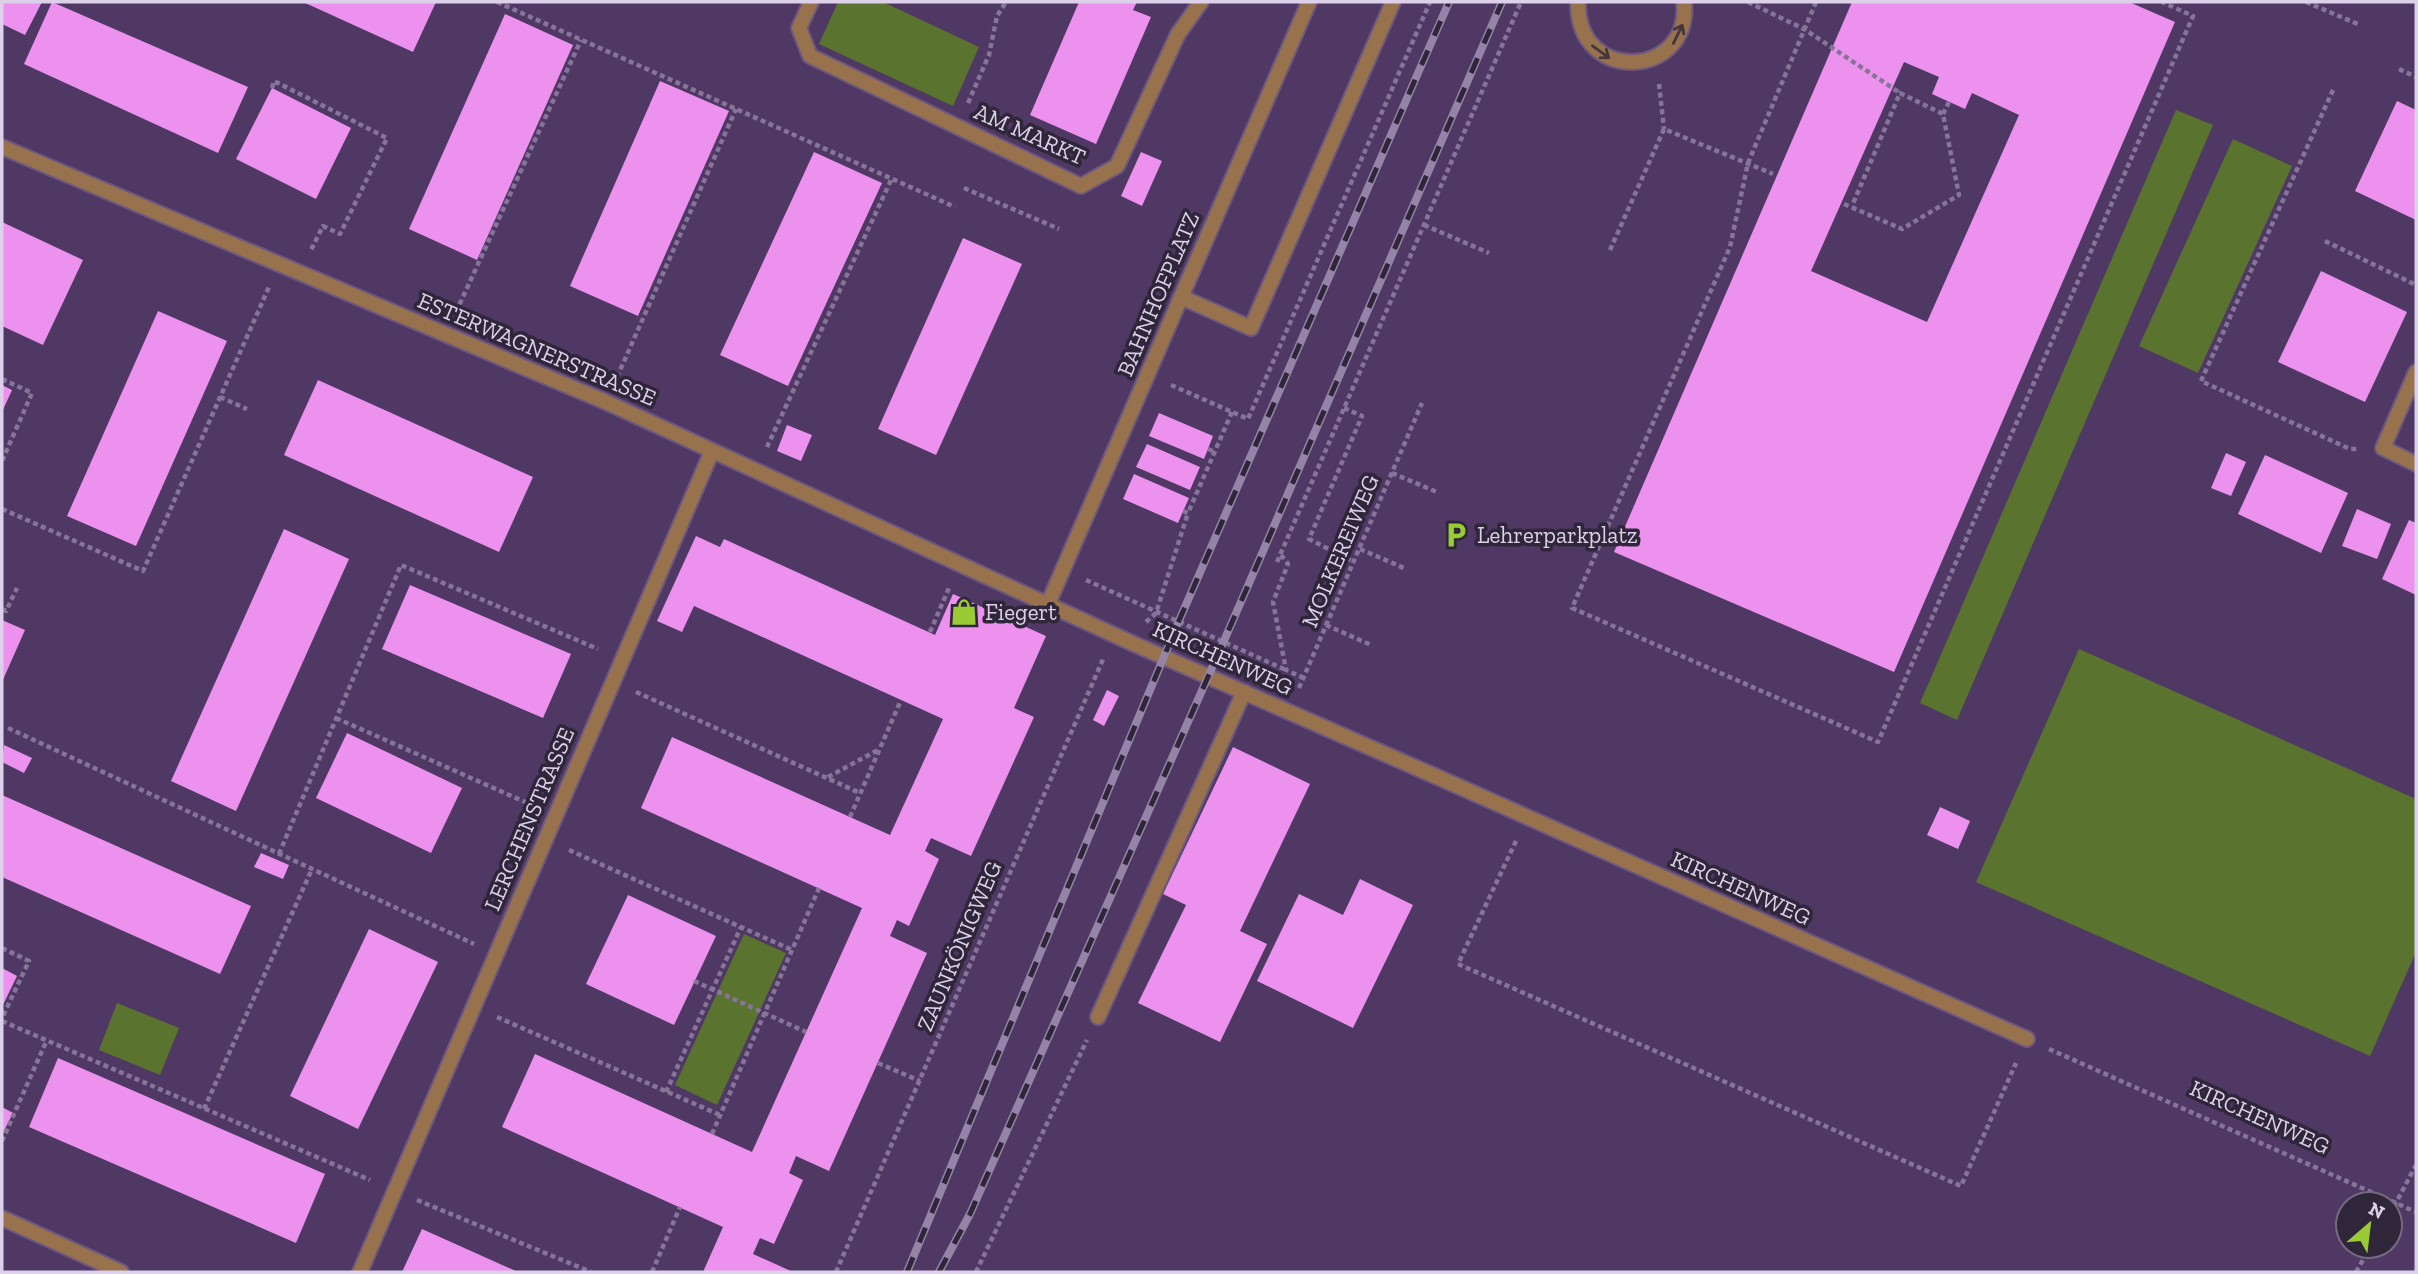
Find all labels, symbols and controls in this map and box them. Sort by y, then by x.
one-way arrow [1672,24,1685,45]
one-way arrow [1591,45,1610,59]
street label: AM MARKT [970,97,1090,171]
street label: BAHNHOFPLATZ [1111,208,1205,380]
street label: ESTERWAGNERSTRASSE [414,286,660,412]
street label: MOLKEREIWEG [1295,470,1385,632]
parking icon: Lehrerparkplatz [1441,520,1471,550]
place label: Lehrerparkplatz [1477,521,1638,549]
shop icon: Fiegert [949,597,979,627]
place label: Fiegert [985,598,1057,626]
street label: KIRCHENWEG [1149,615,1297,701]
street label: LERCHENSTRASSE [478,723,580,915]
street label: KIRCHENWEG [1667,845,1815,931]
street label: ZAUNKÖNIGWEG [911,857,1007,1035]
street label: KIRCHENWEG [2186,1074,2334,1160]
north arrow [2334,1190,2404,1260]
text: N [2365,1197,2389,1224]

